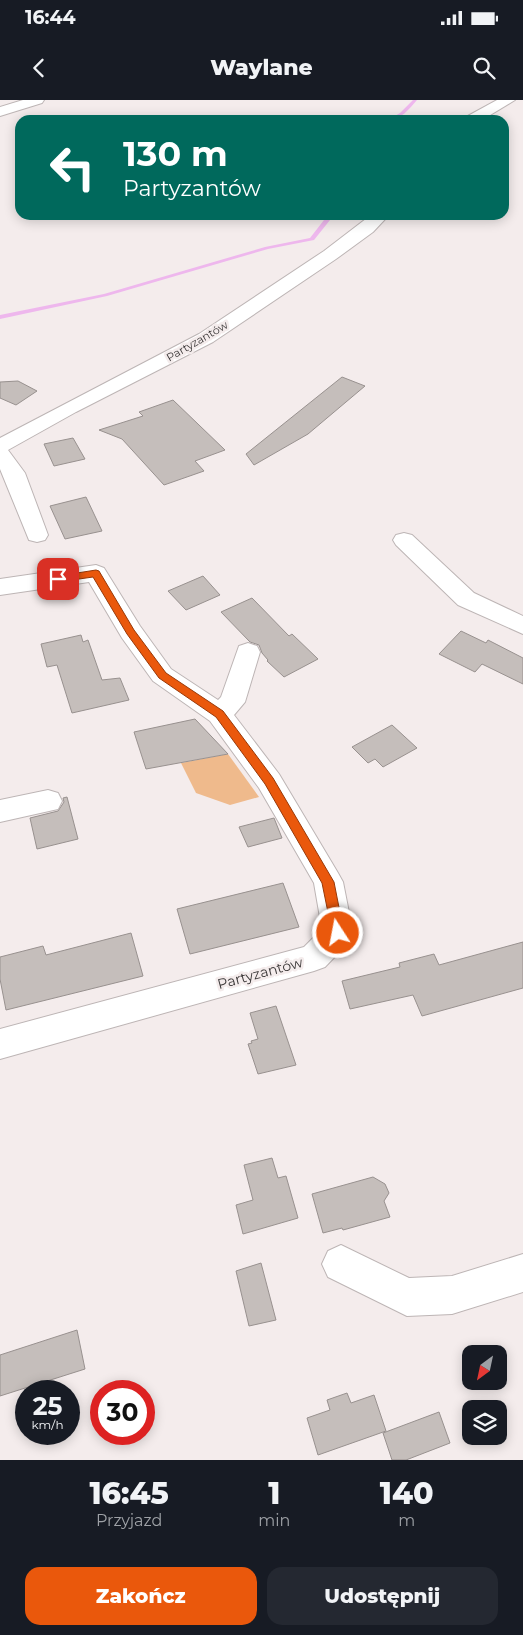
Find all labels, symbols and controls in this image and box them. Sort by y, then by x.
text: 16:44 [25,6,76,29]
icon: back [25,54,53,82]
text: Waylane [210,54,313,81]
icon: search [470,54,498,82]
text: 130 m [123,132,228,175]
icon: left [40,135,105,200]
text: Partyzantów [123,175,261,202]
street label: Partyzantów [164,318,231,364]
pin [37,558,79,600]
icon: arrive [44,565,72,593]
position arrow [311,906,363,958]
street label: Partyzantów [215,953,305,993]
north arrow [462,1345,508,1390]
map controls [462,1345,507,1445]
speed limit sign: 30 [90,1380,155,1445]
text: 25 [33,1391,62,1421]
button: layers [462,1400,507,1445]
text: km/h [31,1417,64,1432]
text: 16:45 [89,1475,169,1512]
text: 1 [268,1475,280,1512]
text: 140 [380,1475,434,1512]
text: Przyjazd [96,1511,162,1530]
text: min [258,1511,290,1530]
text: m [398,1511,415,1530]
button: Zakończ [25,1567,257,1625]
button: Udostępnij [267,1567,498,1625]

